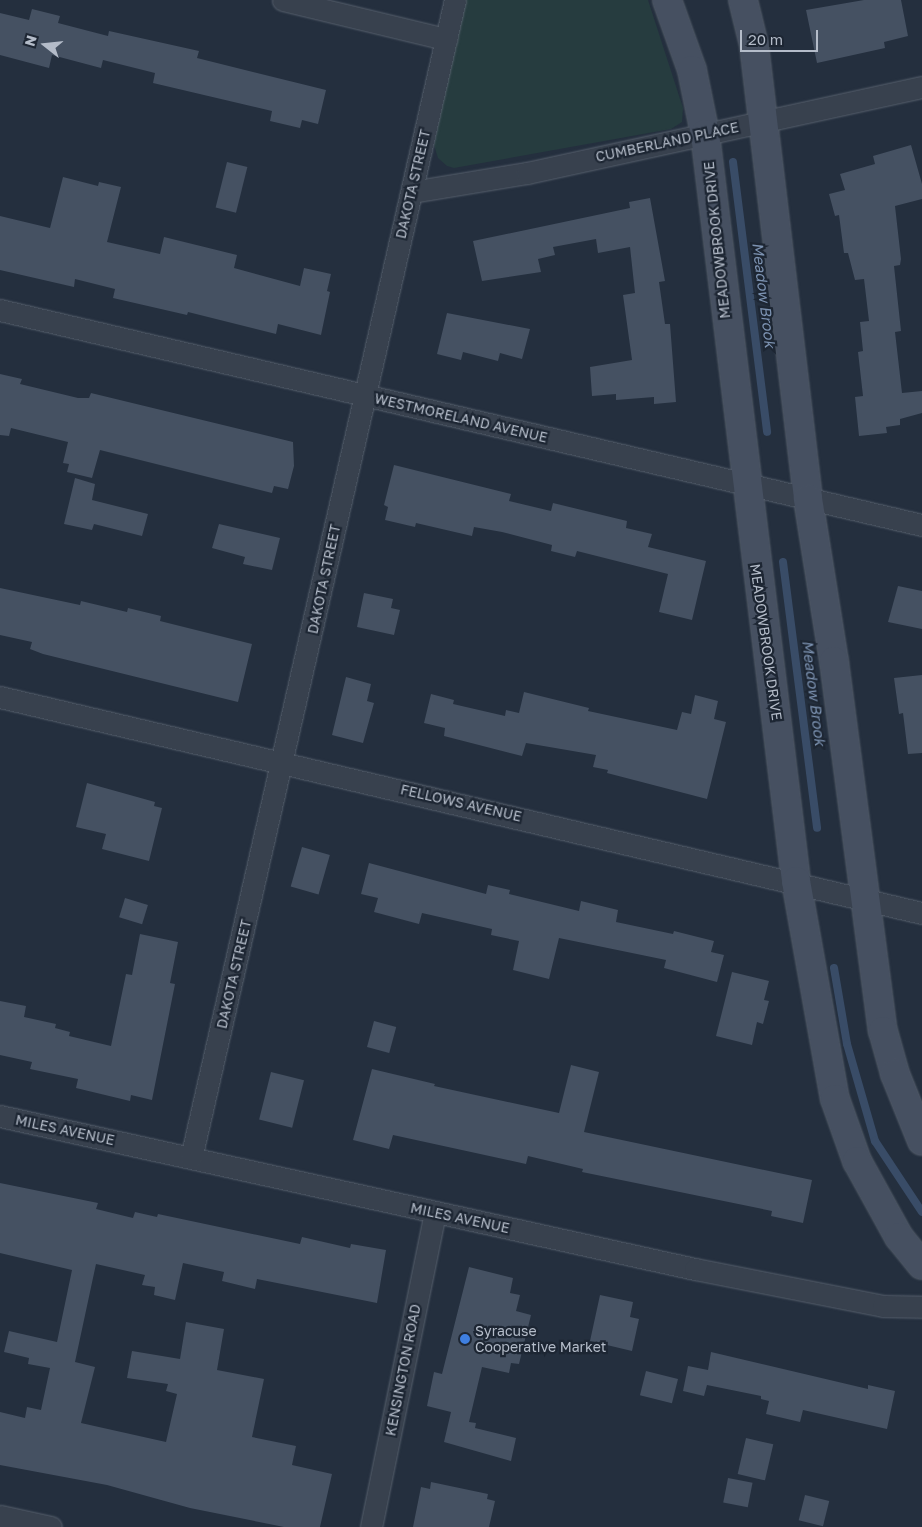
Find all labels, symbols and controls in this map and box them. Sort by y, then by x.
north arrow [20,20,70,70]
scale bar [742,20,820,52]
text: 20 m [748,30,783,48]
text: N [20,33,40,48]
street label: CUMBERLAND PLACE [594,119,740,165]
street label: DAKOTA STREET [392,128,434,240]
street label: MEADOWBROOK DRIVE [700,161,734,319]
water label: Meadow Brook [749,241,779,349]
street label: WESTMORELAND AVENUE [373,390,549,446]
street label: DAKOTA STREET [304,523,344,635]
street label: MEADOWBROOK DRIVE [747,563,785,721]
water label: Meadow Brook [799,639,829,747]
street label: FELLOWS AVENUE [399,781,523,825]
street label: DAKOTA STREET [213,918,255,1030]
street label: MILES AVENUE [14,1111,116,1149]
street label: MILES AVENUE [409,1199,511,1237]
street label: KENSINGTON ROAD [382,1303,424,1437]
place label: Syracuse Cooperative Market [475,1323,606,1355]
marker: Syracuse Cooperative Market [459,1333,471,1345]

